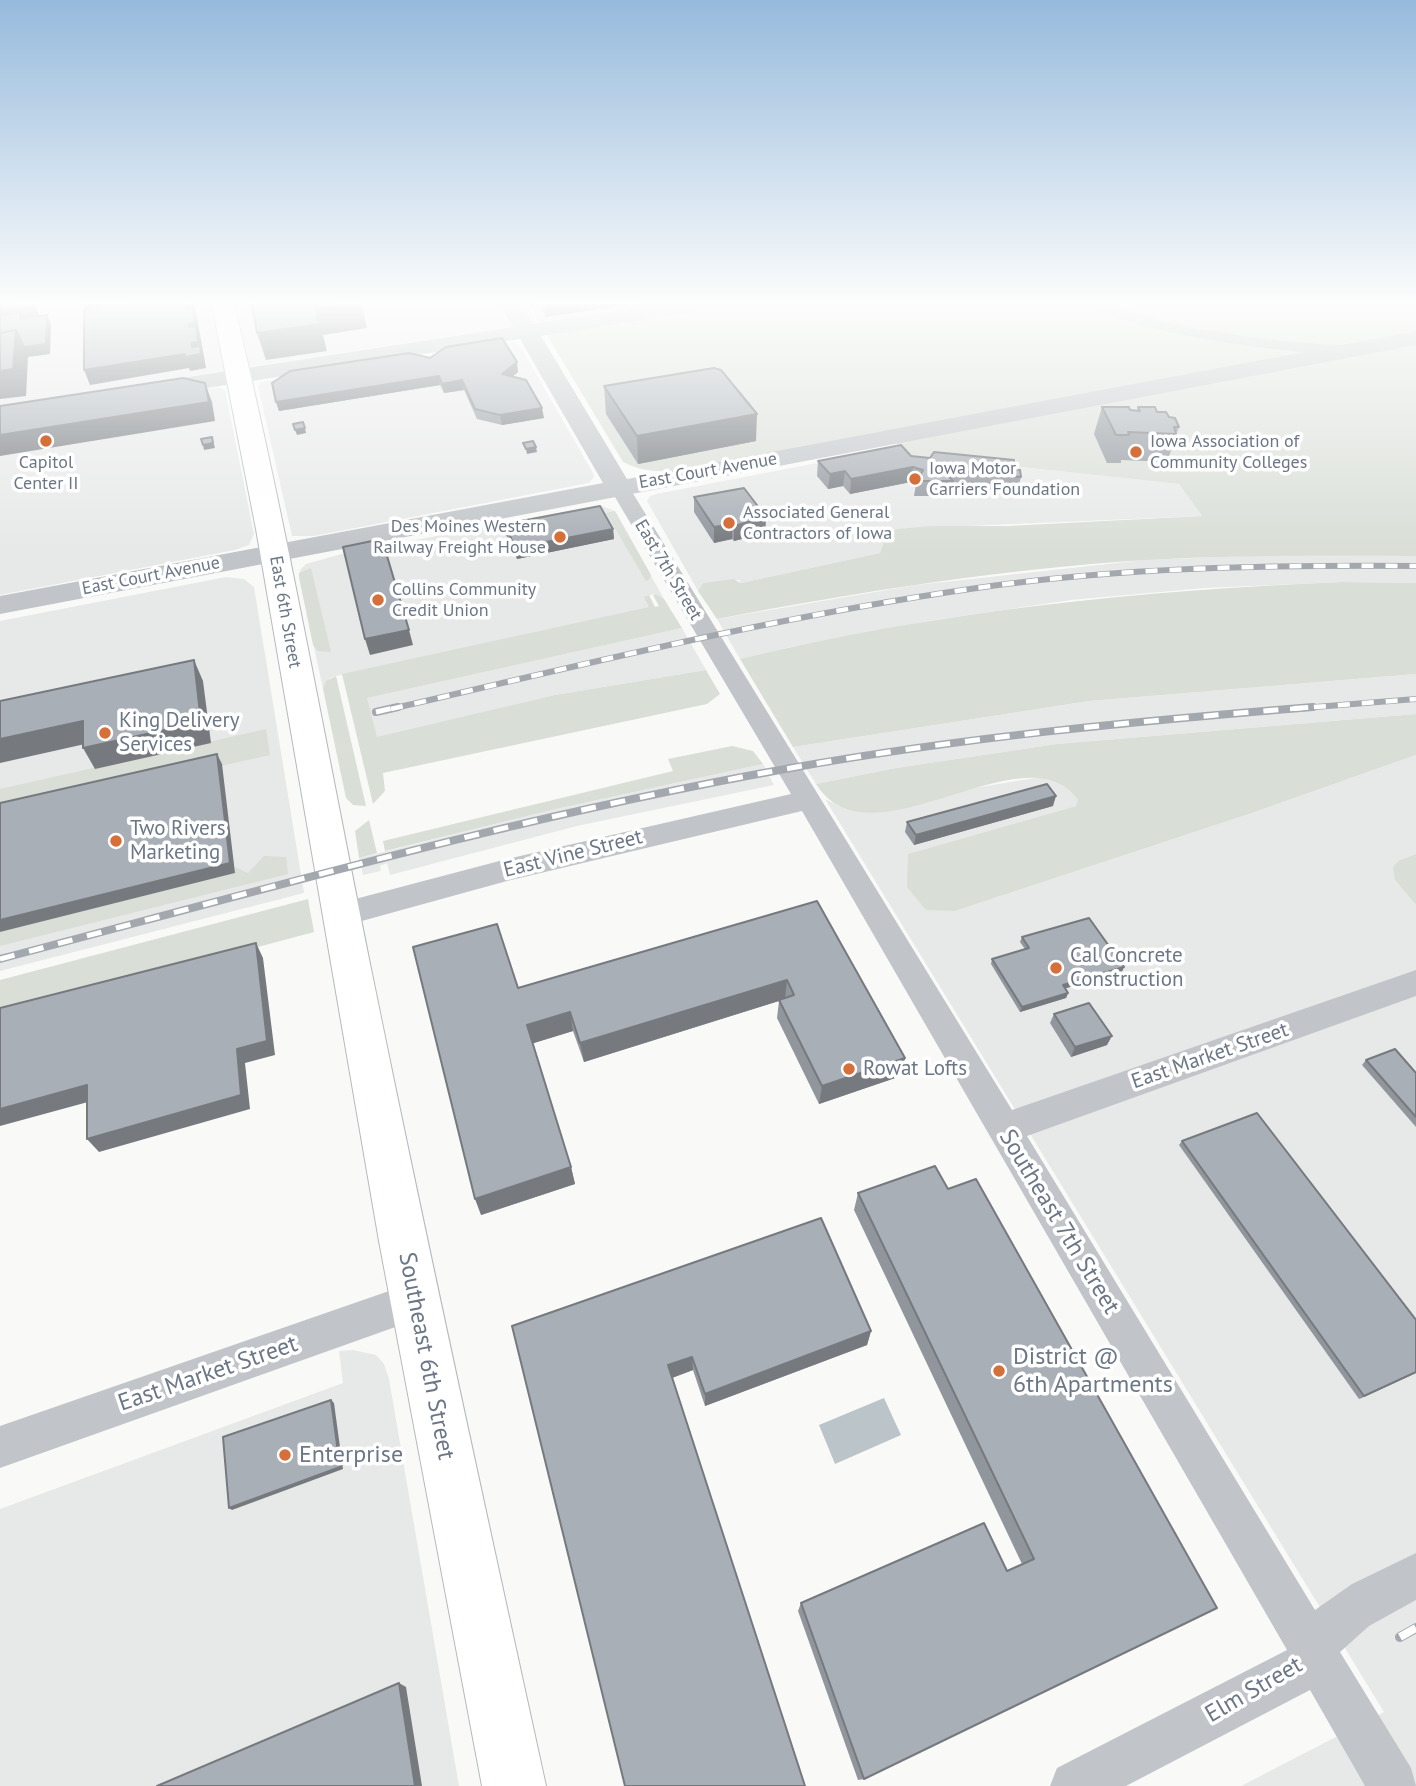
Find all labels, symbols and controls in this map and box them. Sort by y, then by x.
place label: Iowa Association of Community Colleges [1150,431,1307,474]
marker: Capitol Center II [38,433,54,449]
marker: Iowa Association of Community Colleges [1128,444,1144,460]
street label: East Court Avenue [637,448,779,494]
place label: Capitol Center II [13,452,79,494]
place label: Iowa Motor Carriers Foundation [929,458,1080,500]
marker: Iowa Motor Carriers Foundation [907,471,923,487]
place label: Associated General Contractors of Iowa [743,502,892,544]
marker: Associated General Contractors of Iowa [721,515,737,531]
place label: Des Moines Western Railway Freight House [373,516,546,558]
street label: East 7th Street [630,516,706,624]
marker: Des Moines Western Railway Freight House [552,529,568,545]
street label: East Court Avenue [80,552,222,600]
street label: East 6th Street [265,554,305,670]
place label: Collins Community Credit Union [392,579,536,622]
marker: Collins Community Credit Union [370,592,386,608]
place label: King Delivery Services [119,708,239,758]
marker: King Delivery Services [97,725,113,741]
place label: Two Rivers Marketing [130,816,226,866]
street label: East Vine Street [501,825,645,883]
marker: Two Rivers Marketing [108,833,124,849]
place label: Cal Concrete Construction [1070,943,1183,993]
marker: Cal Concrete Construction [1048,960,1064,976]
street label: East Market Street [1128,1017,1292,1095]
place label: Rowat Lofts [863,1056,967,1082]
marker: Rowat Lofts [841,1061,857,1077]
street label: Southeast 7th Street [993,1125,1125,1319]
street label: Southeast 6th Street [392,1250,460,1462]
street label: East Market Street [115,1330,301,1418]
place label: District @ 6th Apartments [1013,1343,1173,1399]
marker: District @ 6th Apartments [991,1363,1007,1379]
place label: Enterprise [299,1441,403,1469]
marker: Enterprise [277,1447,293,1463]
street label: Elm Street [1200,1651,1308,1729]

